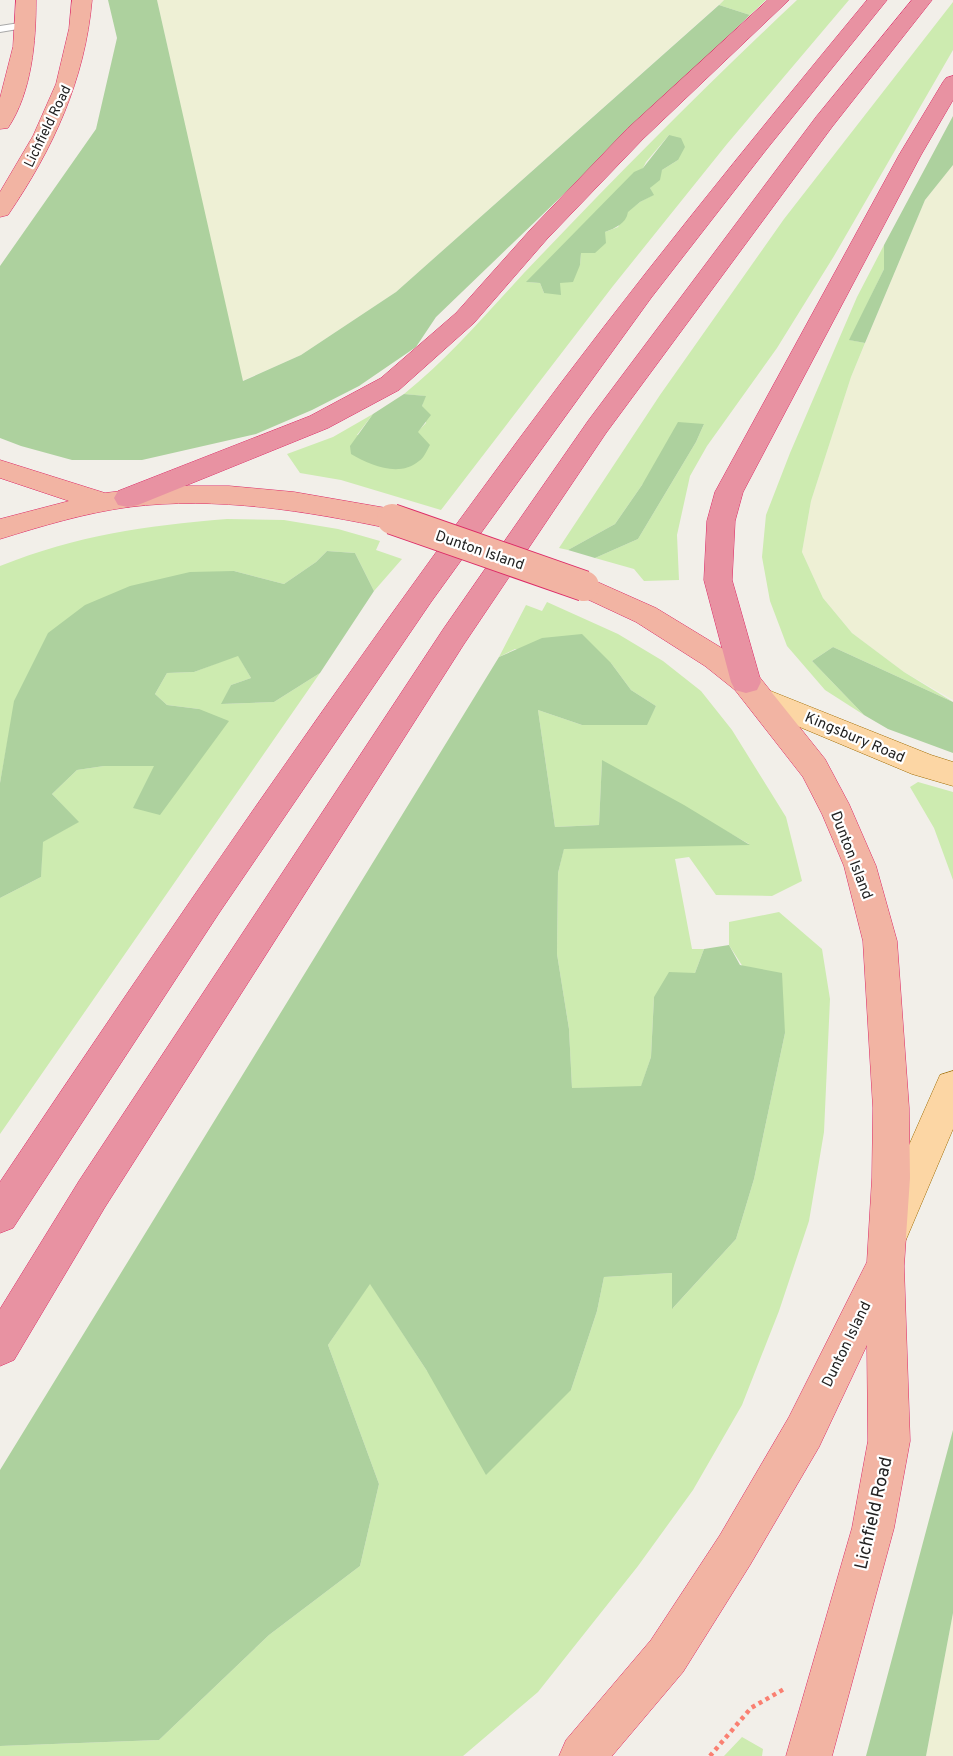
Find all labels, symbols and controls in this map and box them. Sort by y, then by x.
street label: Lichfield Road [21,83,76,170]
street label: Dunton Island [433,527,527,576]
street label: Kingsbury Road [801,709,907,768]
street label: Dunton Island [825,809,876,902]
street label: Dunton Island [818,1299,876,1391]
street label: Lichfield Road [850,1455,899,1572]

